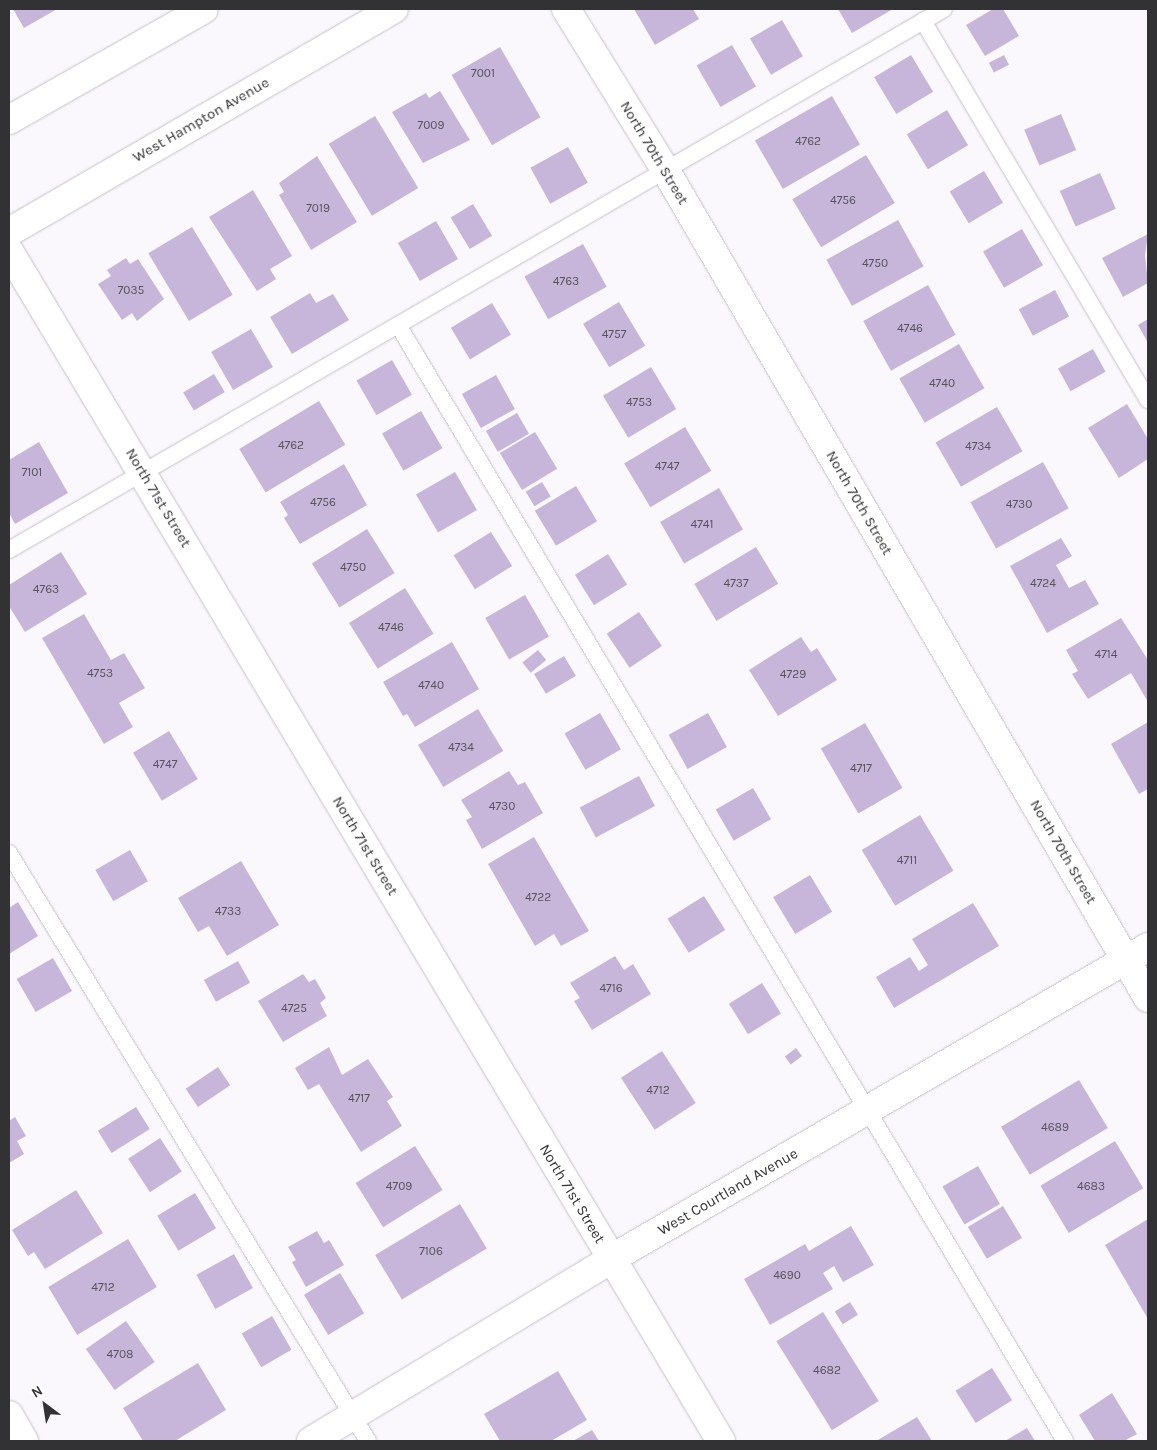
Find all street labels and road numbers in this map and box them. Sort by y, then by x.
street label: West Hampton Avenue [130,74,272,166]
street label: North 70th Street [616,98,692,208]
street label: North 71st Street [121,445,195,551]
street label: North 70th Street [822,448,896,558]
street label: North 71st Street [328,793,402,899]
street label: North 70th Street [1026,797,1100,907]
street label: North 71st Street [535,1141,609,1247]
street label: West Courtland Avenue [655,1145,801,1239]

